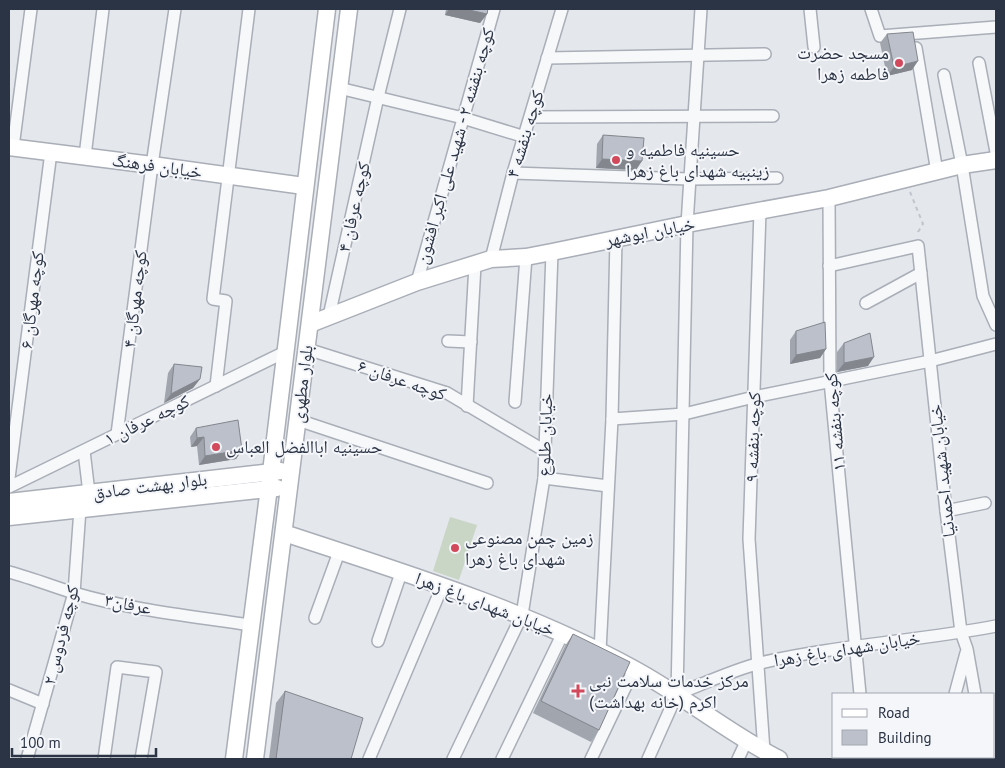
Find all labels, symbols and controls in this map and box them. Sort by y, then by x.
street label: کوچه بنفشه ۲ - شهید علی اکبر افشون [410,25,499,267]
place label: مسجد حضرت فاطمه زهرا [797,41,889,85]
marker: مسجد حضرت فاطمه زهرا [893,57,905,69]
street label: کوچه بنفشه ۴ [500,87,549,180]
place label: حسینیه فاطمیه و زینبیه شهدای باغ زهرا [626,138,769,182]
street label: خیابان فرهنگ [111,148,204,183]
marker: حسینیه فاطمیه و زینبیه شهدای باغ زهرا [610,154,622,166]
street label: کوچه عرفان ۴ [332,159,375,254]
street label: خیابان ابوشهر [602,212,697,252]
street label: کوچه مهرگان ۴ [117,248,152,349]
street label: کوچه مهرگان ۶ [14,249,49,350]
street label: بلوار مطهری [285,343,318,424]
street label: کوچه عرفان ۶ [355,354,450,406]
street label: کوچه بنفشه ۱۱ [819,371,850,472]
street label: کوچه عرفان ۱ [100,389,194,450]
street label: کوچه بنفشه ۹ [739,391,766,483]
street label: خیابان طلوع [532,393,557,477]
street label: خیابان شهید احمدنیا [923,403,960,539]
place label: حسینیه اباالفضل العباس [226,435,382,458]
marker: حسینیه اباالفضل العباس [210,441,222,453]
street label: بلوار بهشت صادق [92,467,208,504]
place label: زمین چمن مصنوعی شهدای باغ زهرا [465,526,594,570]
marker: زمین چمن مصنوعی شهدای باغ زهرا [449,542,461,554]
street label: خیابان شهدای باغ‌ زهرا [412,566,558,641]
street label: کوچه فردوس ۲ [37,582,84,687]
street label: عرفان۳ [103,588,153,619]
street label: خیابان شهدای باغ زهرا [772,626,922,671]
place label: مرکز خدمات سلامت نبی اکرم (خانه بهداشت) [589,669,749,714]
marker: مرکز خدمات سلامت نبی اکرم (خانه بهداشت) [571,684,585,698]
legend [832,693,995,758]
text: Road [878,703,910,722]
scale bar [12,726,156,758]
text: Building [878,728,932,747]
text: 100 m [20,733,61,752]

